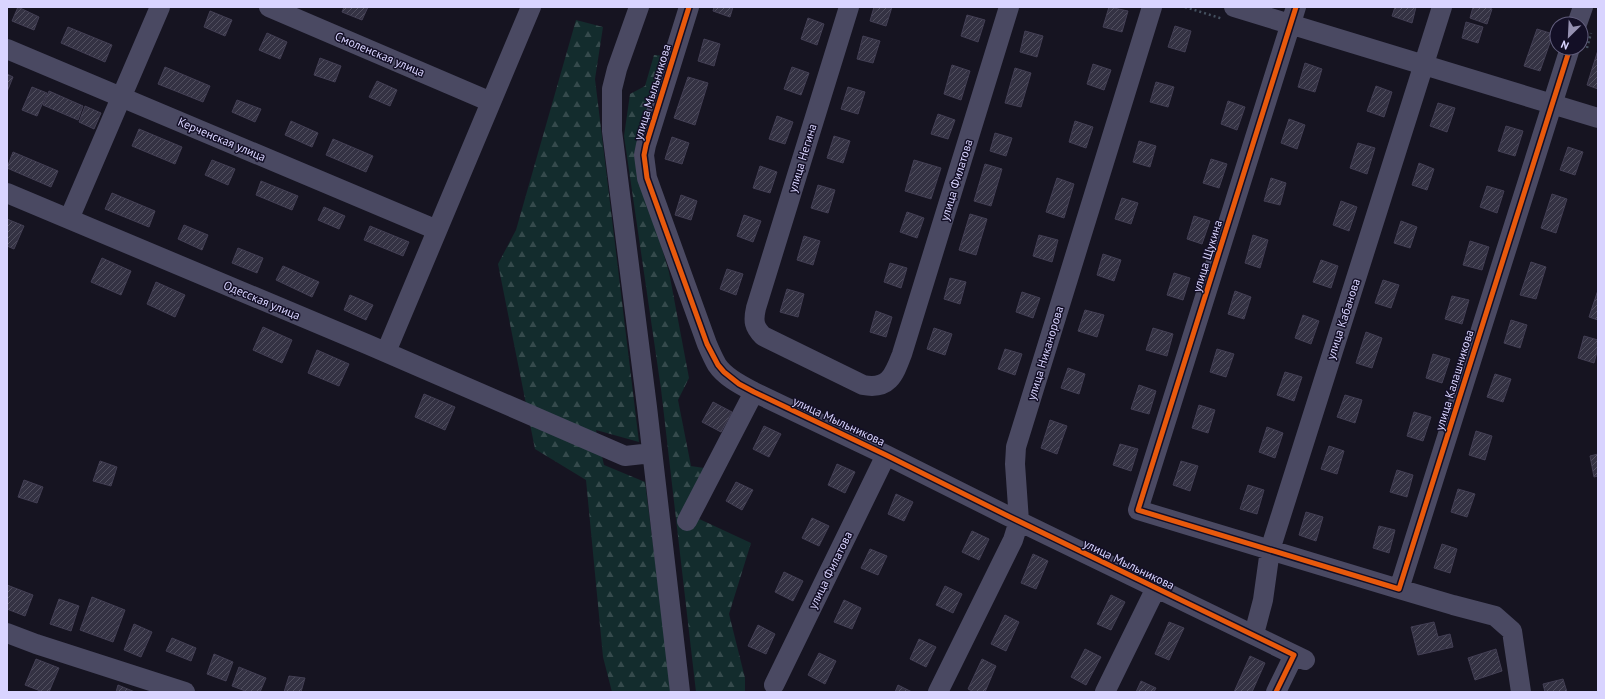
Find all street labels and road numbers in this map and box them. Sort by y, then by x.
street label: Смоленская улица [333,28,427,80]
street label: улица Мыльникова [630,42,674,142]
street label: Керченская улица [176,114,268,164]
street label: улица Негина [784,122,820,194]
street label: улица Филатова [936,137,976,223]
street label: улица Щукина [1189,218,1225,294]
street label: Одесская улица [221,277,303,323]
street label: улица Кабанова [1323,277,1363,361]
street label: улица Никанорова [1024,304,1066,402]
street label: улица Калашникова [1431,328,1477,432]
street label: улица Мыльникова [791,393,887,449]
street label: улица Филатова [805,529,855,611]
street label: улица Мыльникова [1081,535,1177,593]

